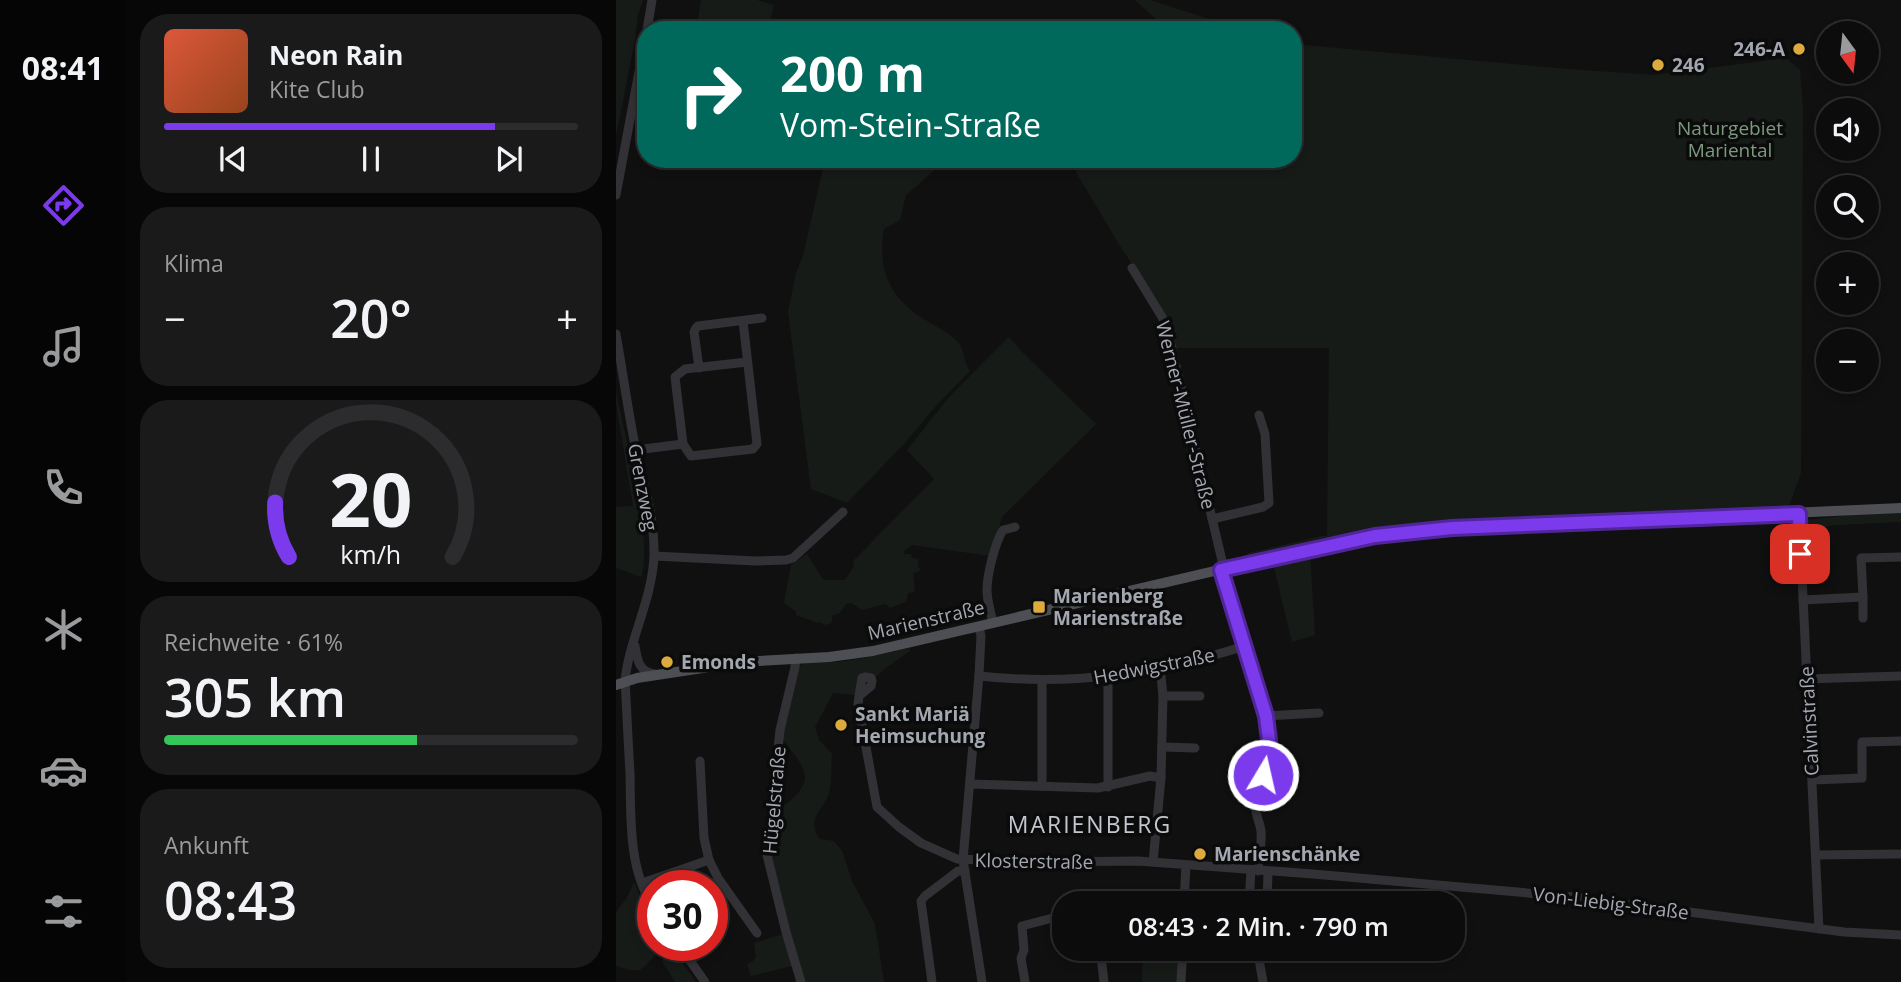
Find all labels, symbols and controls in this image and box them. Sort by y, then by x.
north arrow [1816,21,1880,84]
map controls [1816,21,1879,392]
place label: 246-A [1733,36,1786,62]
text: Neon Rain [269,37,403,73]
text: 200 m [780,40,925,106]
marker: 246-A [1791,41,1807,57]
text: 08:41 [22,46,104,89]
icon: right [665,49,756,140]
place label: 246 [1672,52,1705,78]
marker: 246 [1650,57,1666,73]
text: Kite Club [269,73,364,105]
button: sound [1816,98,1879,161]
text: Vom-Stein-Straße [780,103,1041,146]
park label: Naturgebiet Mariental [1677,115,1783,163]
icon: previous [214,140,252,178]
icon: pause [352,140,390,178]
icon: next [490,140,528,178]
button: search [1816,175,1879,238]
icon: directions [39,181,88,230]
text: Klima [164,247,224,279]
button: + [1816,252,1879,315]
text: 20° [330,282,412,353]
text: − [164,292,186,344]
text: + [556,292,578,344]
street label: Werner-Müller-Straße [1150,318,1222,512]
icon: music [39,322,88,371]
button: − [1816,329,1879,392]
street label: Grenzweg [622,441,664,533]
text: 20 [329,449,413,548]
icon: phone [39,463,88,512]
pin [1770,524,1830,584]
icon: arrive [1781,535,1819,573]
text: km/h [341,537,401,571]
place label: Marienberg Marienstraße [1053,583,1183,631]
street label: Marienstraße [865,594,987,646]
marker: Marienberg Marienstraße [1031,599,1047,615]
icon: climate [39,605,88,654]
text: Reichweite · 61% [164,626,343,658]
street label: Hedwigstraße [1091,642,1217,690]
place label: Emonds [681,649,756,675]
marker: Emonds [659,654,675,670]
text: 305 km [164,661,346,732]
street label: Calvinstraße [1793,665,1825,777]
place label: Sankt Mariä Heimsuchung [855,701,985,749]
marker: Sankt Mariä Heimsuchung [833,717,849,733]
position arrow [1226,738,1300,812]
street label: Hügelstraße [756,745,792,855]
icon: car [39,746,88,795]
district label: MARIENBERG [1008,808,1172,840]
text: Ankunft [164,829,249,861]
place label: Marienschänke [1214,841,1360,867]
marker: Marienschänke [1192,846,1208,862]
street label: Klosterstraße [974,847,1094,875]
text: 08:43 [164,864,297,935]
speed limit sign: 30 [637,870,728,961]
street label: Von-Liebig-Straße [1532,881,1690,925]
icon: filters [39,887,88,936]
text: 08:43 · 2 Min. · 790 m [1128,908,1389,944]

